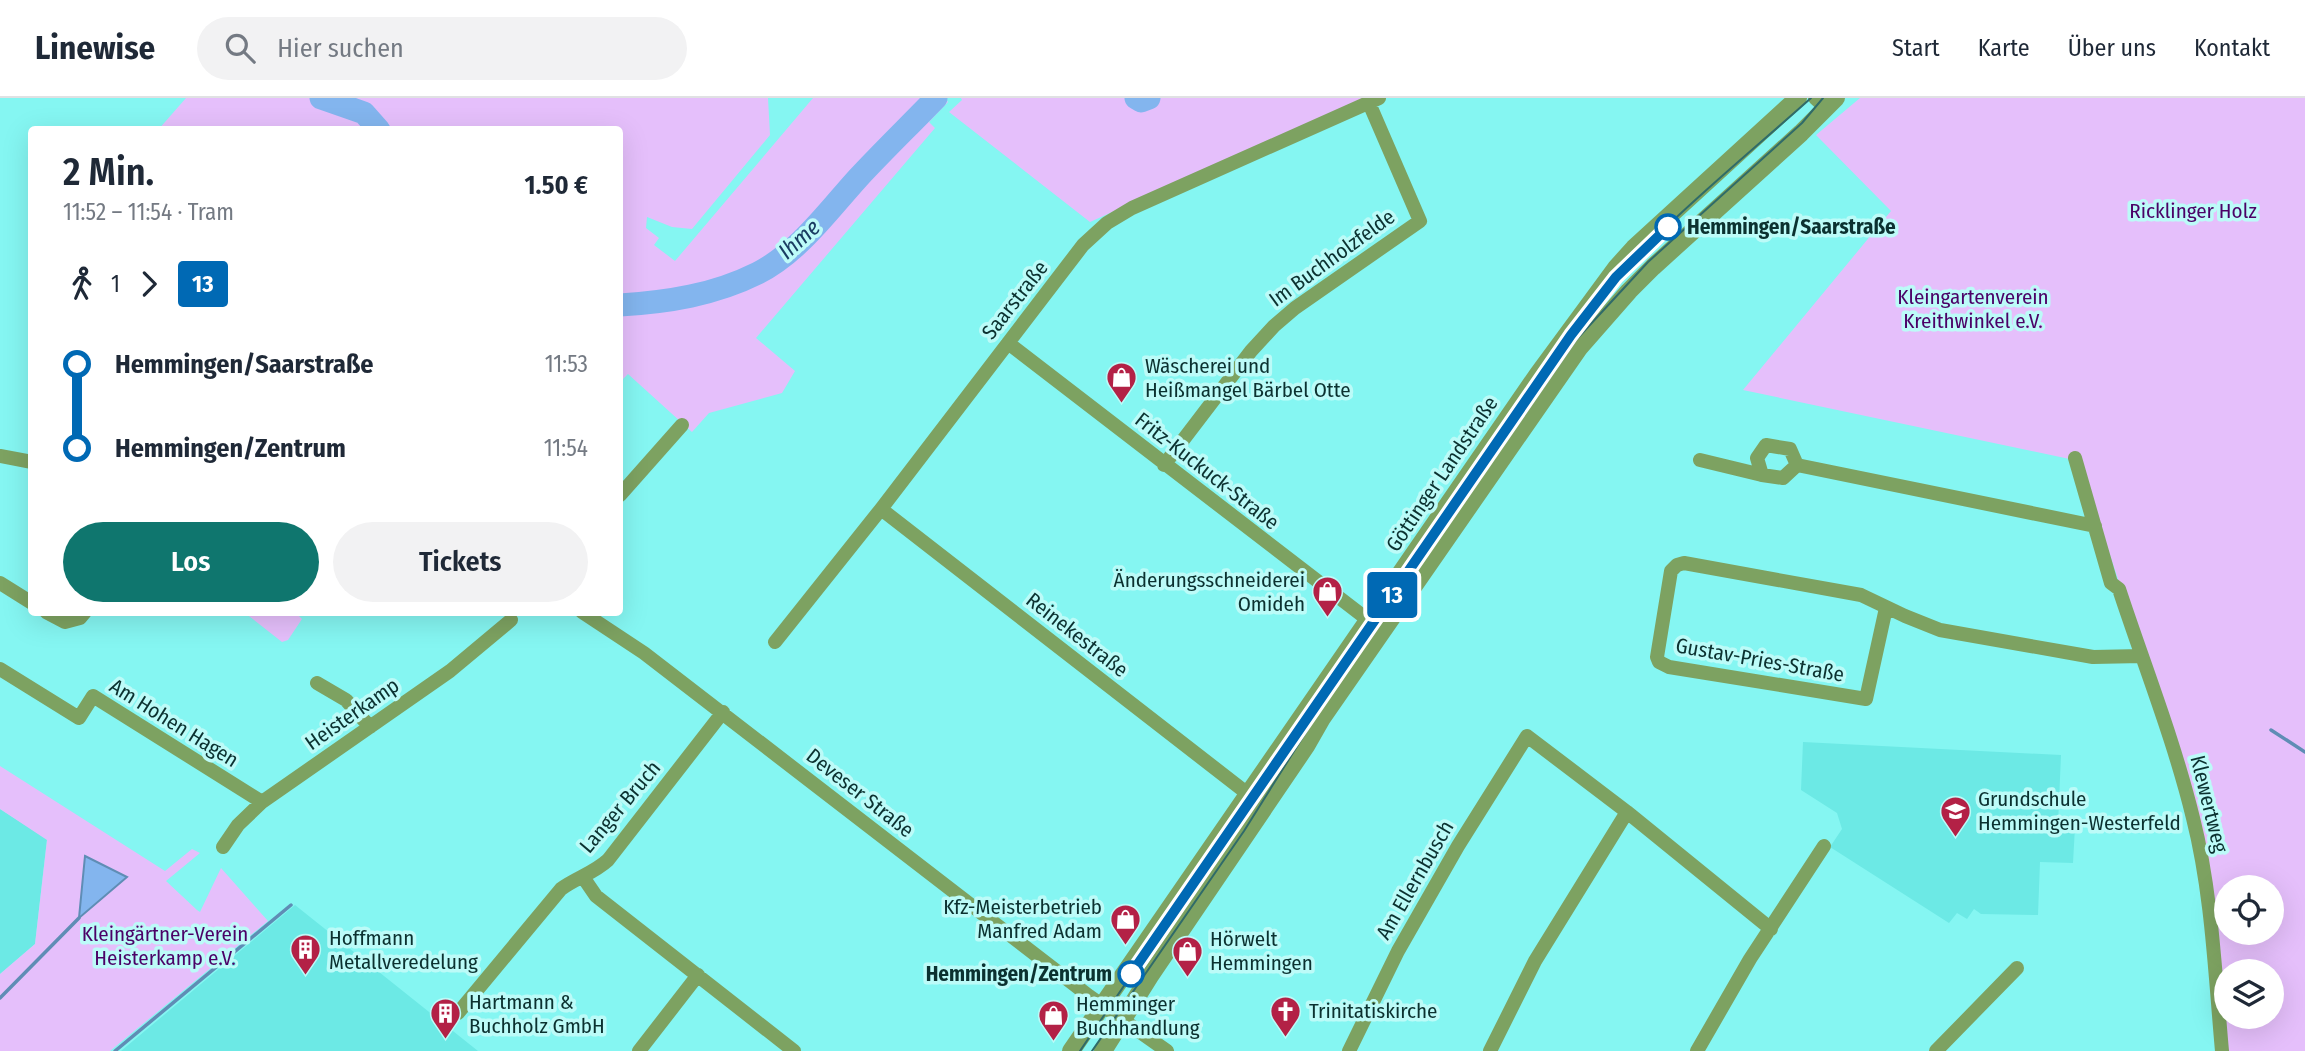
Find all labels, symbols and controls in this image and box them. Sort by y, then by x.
search box [197,17,687,80]
text: Linewise [35,28,155,68]
icon: search [221,29,259,67]
text: Hier suchen [277,33,404,64]
text: Start [1892,34,1940,62]
text: Karte [1978,34,2030,62]
text: Über uns [2068,34,2156,62]
text: Kontakt [2194,34,2270,62]
text: 2 Min. [63,149,154,195]
text: 1.50 € [524,170,588,201]
text: 11:52 – 11:54 · Tram [63,198,234,226]
park label: Ricklinger Holz [2129,198,2257,224]
street label: Im Buchholzfelde [1264,204,1400,312]
water label: Ihme [772,213,826,265]
marker: Hemmingen/Saarstraße [1655,214,1681,240]
place label: Hemmingen/Saarstraße [1687,214,1896,240]
street label: Saarstraße [976,256,1054,344]
icon: walk [63,265,101,303]
icon: forward [130,265,168,303]
text: 1 [111,270,120,298]
text: 13 [192,270,214,298]
park label: Kleingartenverein Kreithwinkel e.V. [1897,284,2049,334]
text: Hemmingen/Saarstraße [115,349,373,380]
text: 11:53 [545,350,588,378]
place label: Wäscherei und Heißmangel Bärbel Otte [1145,353,1351,403]
shop icon: Wäscherei und Heißmangel Bärbel Otte [1105,361,1139,405]
street label: Göttinger Landstraße [1380,391,1504,557]
street label: Fritz-Kuckuck-Straße [1130,407,1284,535]
text: Hemmingen/Zentrum [115,433,346,464]
text: 11:54 [544,434,588,462]
button: Los [63,522,319,602]
button: Tickets [333,522,588,602]
place label: Änderungsschneiderei Omideh [1114,567,1305,617]
line badge: 13 [1360,572,1424,618]
shop icon: Änderungsschneiderei Omideh [1311,575,1345,619]
text: 13 [1381,581,1403,609]
street label: Reinekestraße [1021,587,1133,683]
street label: Gustav-Pries-Straße [1674,632,1846,688]
street label: Heisterkamp [300,672,404,756]
street label: Am Hohen Hagen [105,673,243,773]
street label: Deveser Straße [801,743,919,843]
street label: Klewertweg [2184,753,2234,855]
street label: Langer Bruch [574,756,666,858]
place label: Grundschule Hemmingen-Westerfeld [1978,786,2181,836]
school or university icon: Grundschule Hemmingen-Westerfeld [1938,794,1972,838]
street label: Am Ellernbusch [1371,816,1459,944]
map controls [2214,875,2284,1029]
button: locate [2214,875,2284,945]
place label: Kfz-Meisterbetrieb Manfred Adam [943,894,1102,944]
shop icon: Kfz-Meisterbetrieb Manfred Adam [1108,902,1142,946]
park label: Kleingärtner-Verein Heisterkamp e.V. [82,921,248,971]
place label: Hoffmann Metallveredelung [329,925,478,975]
place label: Hörwelt Hemmingen [1210,926,1313,976]
building icon: Hoffmann Metallveredelung [289,933,323,977]
shop icon: Hörwelt Hemmingen [1170,934,1204,978]
button: layers [2214,959,2284,1029]
place label: Hemmingen/Zentrum [926,961,1112,987]
marker: Hemmingen/Zentrum [1118,961,1144,987]
place label: Hartmann & Buchholz GmbH [469,989,605,1039]
place label: Hemminger Buchhandlung [1076,991,1200,1041]
church icon: Trinitatiskirche [1269,994,1303,1038]
building icon: Hartmann & Buchholz GmbH [429,997,463,1041]
place label: Trinitatiskirche [1309,998,1437,1024]
shop icon: Hemminger Buchhandlung [1036,999,1070,1043]

